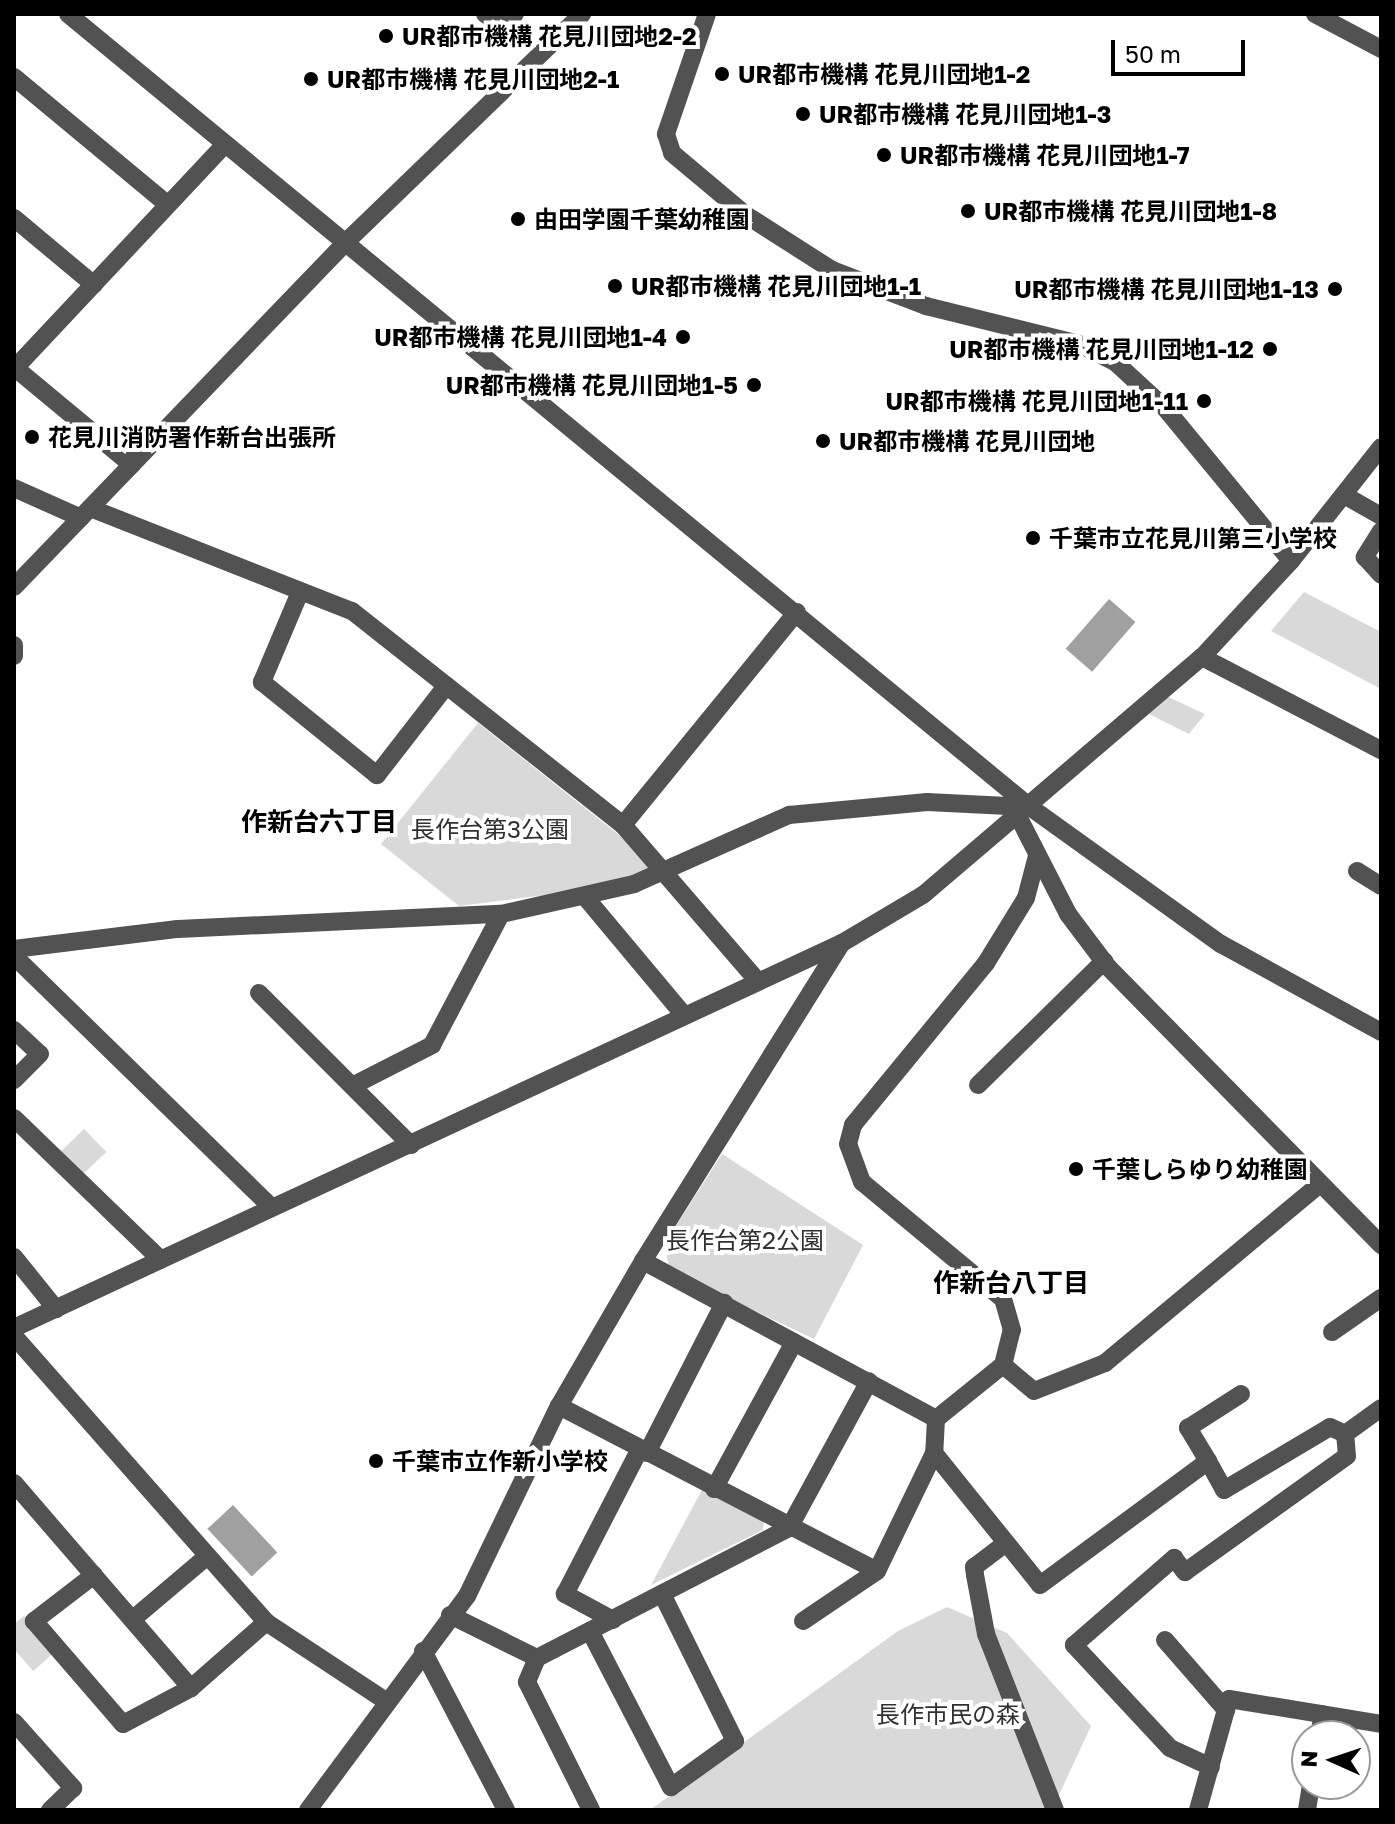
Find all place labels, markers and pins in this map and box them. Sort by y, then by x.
place label: UR都市機構 花見川団地2-2 [402,22,697,50]
marker: UR都市機構 花見川団地2-2 [377,27,395,45]
place label: UR都市機構 花見川団地1-2 [738,60,1030,88]
place label: UR都市機構 花見川団地2-1 [327,65,619,93]
marker: UR都市機構 花見川団地1-2 [713,65,731,83]
marker: UR都市機構 花見川団地2-1 [302,70,320,88]
place label: UR都市機構 花見川団地1-3 [819,100,1111,128]
marker: UR都市機構 花見川団地1-3 [794,105,812,123]
place label: UR都市機構 花見川団地1-7 [900,141,1190,169]
marker: UR都市機構 花見川団地1-7 [875,146,893,164]
place label: UR都市機構 花見川団地1-8 [984,197,1277,225]
marker: UR都市機構 花見川団地1-8 [959,202,977,220]
place label: 由田学園千葉幼稚園 [534,205,750,233]
marker: 由田学園千葉幼稚園 [509,210,527,228]
place label: UR都市機構 花見川団地1-1 [631,272,921,300]
place label: UR都市機構 花見川団地1-13 [1014,275,1319,303]
marker: UR都市機構 花見川団地1-1 [606,277,624,295]
marker: UR都市機構 花見川団地1-13 [1326,280,1344,298]
place label: UR都市機構 花見川団地1-4 [374,323,667,351]
marker: UR都市機構 花見川団地1-4 [674,328,692,346]
place label: UR都市機構 花見川団地1-12 [949,335,1254,363]
marker: UR都市機構 花見川団地1-12 [1261,340,1279,358]
place label: UR都市機構 花見川団地1-5 [446,371,738,399]
marker: UR都市機構 花見川団地1-5 [745,376,763,394]
place label: UR都市機構 花見川団地1-11 [886,387,1188,415]
marker: UR都市機構 花見川団地1-11 [1195,392,1213,410]
place label: 花見川消防署作新台出張所 [48,423,336,451]
place label: UR都市機構 花見川団地 [839,427,1095,455]
marker: 花見川消防署作新台出張所 [23,428,41,446]
marker: UR都市機構 花見川団地 [814,432,832,450]
place label: 千葉市立花見川第三小学校 [1049,524,1337,552]
marker: 千葉市立花見川第三小学校 [1024,529,1042,547]
place label: 千葉しらゆり幼稚園 [1092,1155,1308,1183]
marker: 千葉しらゆり幼稚園 [1067,1160,1085,1178]
place label: 千葉市立作新小学校 [392,1447,608,1475]
marker: 千葉市立作新小学校 [367,1452,385,1470]

